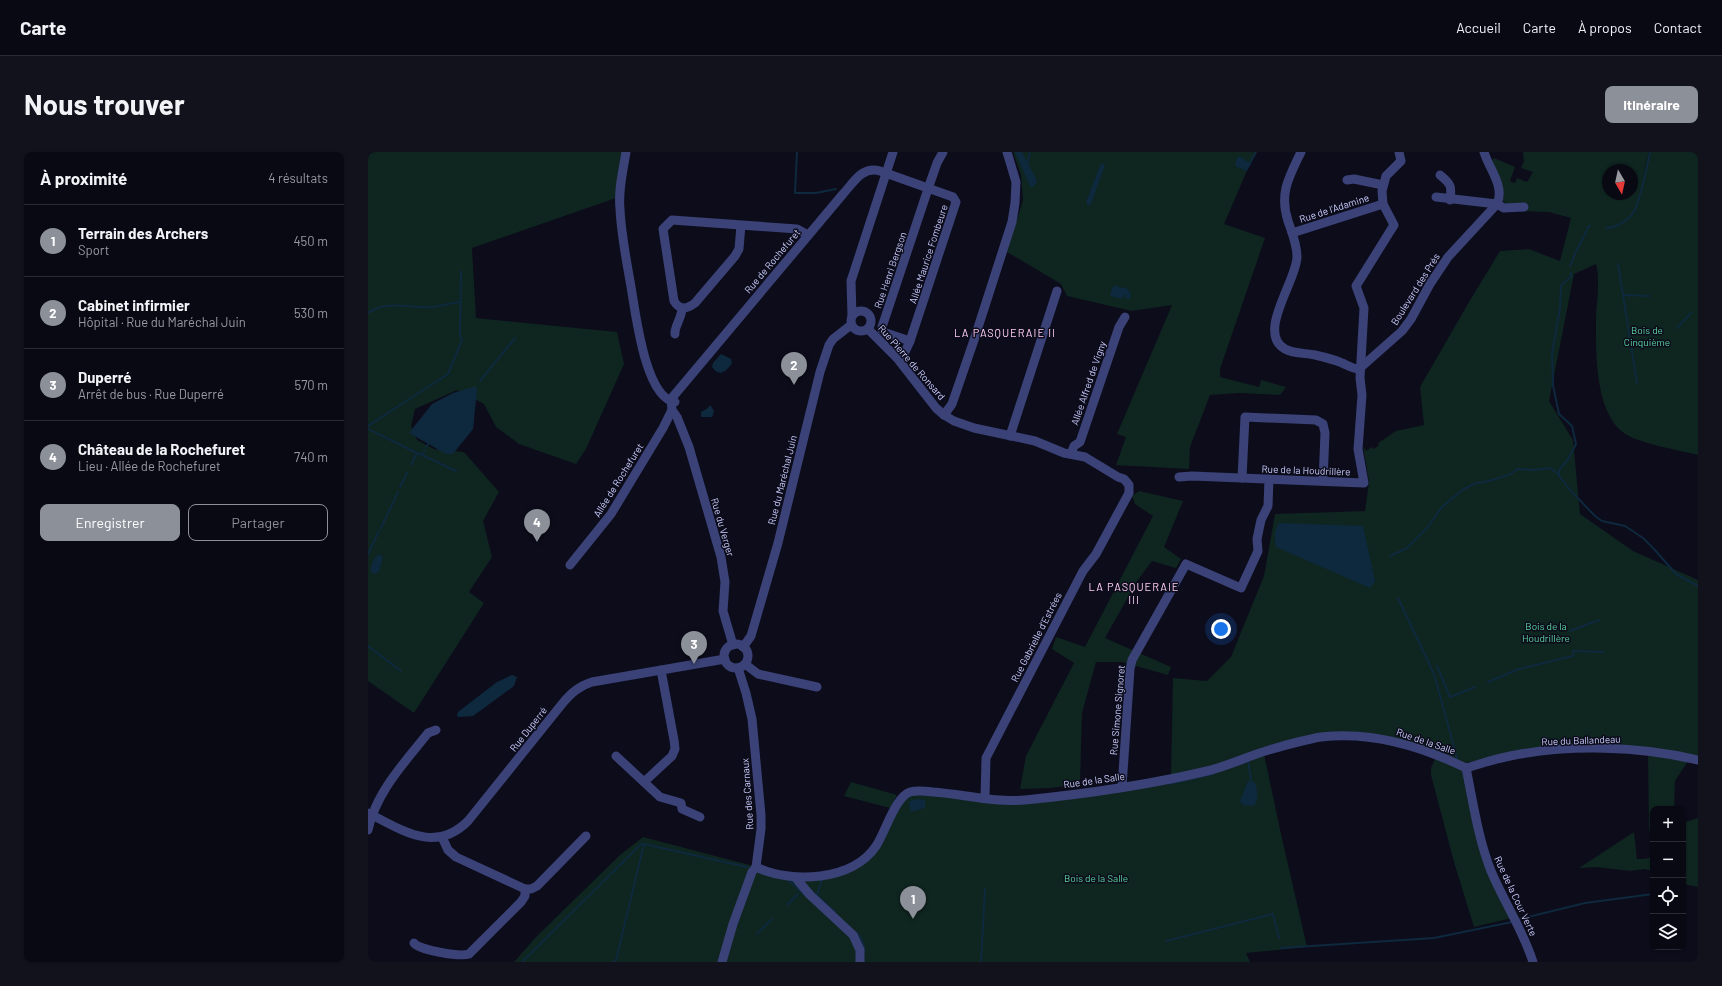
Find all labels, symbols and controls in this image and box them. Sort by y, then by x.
text: Carte [20,16,66,39]
text: Accueil [1456,19,1501,36]
text: Carte [1523,19,1556,36]
text: À propos [1578,19,1632,36]
text: Contact [1654,19,1702,36]
button: Itinéraire [1605,86,1698,123]
text: Nous trouver [24,87,185,121]
north arrow [1602,164,1638,200]
text: À proximité [40,168,127,188]
text: 4 résultats [268,170,328,186]
street label: Rue de l'Adamine [1298,191,1370,225]
street label: Allée Maurice Fombeure [906,203,950,305]
text: Terrain des Archers [78,224,208,242]
street label: Rue de Rochefuret [742,226,803,296]
street label: Rue Henri Bergson [871,230,909,310]
text: 1 [51,233,55,249]
text: 450 m [293,233,328,249]
text: Sport [78,242,109,258]
street label: Boulevard des Prés [1388,251,1442,327]
text: Cabinet infirmier [78,296,190,314]
text: 2 [49,305,57,321]
text: 530 m [294,305,328,321]
text: Hôpital · Rue du Maréchal Juin [78,314,246,330]
street label: Rue Pierre de Ronsard [876,322,948,402]
park label: Bois de Cinquième [1624,324,1670,348]
district label: LA PASQUERAIE II [954,326,1056,339]
street label: Allée Alfred de Vigny [1068,339,1108,427]
pin: 2 [781,352,807,385]
text: Duperré [78,368,131,386]
text: 3 [49,377,57,393]
text: 570 m [294,377,328,393]
text: Arrêt de bus · Rue Duperré [78,386,224,402]
street label: Rue du Maréchal Juin [765,434,799,526]
text: Château de la Rochefuret [78,440,245,458]
street label: Allée de Rochefuret [590,441,646,519]
text: 4 [49,449,57,465]
text: 740 m [294,449,328,465]
text: Lieu · Allée de Rochefuret [78,458,221,474]
street label: Rue de la Houdrillère [1261,462,1351,478]
street label: Rue du Verger [709,496,737,558]
button: Enregistrer [40,504,180,541]
button: Partager [188,504,328,541]
pin: 4 [524,509,550,542]
district label: LA PASQUERAIE III [1089,580,1180,606]
street label: Rue Gabrielle d’Estrées [1008,590,1064,684]
your location [1211,619,1231,639]
park label: Bois de la Houdrillère [1522,620,1570,644]
pin: 3 [681,631,707,664]
street label: Rue Simone Signoret [1107,664,1127,756]
street label: Rue Duperré [507,704,549,754]
street label: Rue de la Salle [1395,725,1457,757]
street label: Rue du Ballandeau [1541,733,1621,747]
street label: Rue des Carnaux [738,758,755,830]
street label: Rue de la Salle [1063,770,1125,790]
map controls [1650,806,1686,950]
button: + [1650,806,1686,842]
button: − [1650,842,1686,878]
street label: Rue de la Cour Verte [1492,854,1540,938]
park label: Bois de la Salle [1064,872,1128,884]
button: locate [1650,878,1686,914]
pin: 1 [900,886,926,919]
button: layers [1650,914,1686,950]

